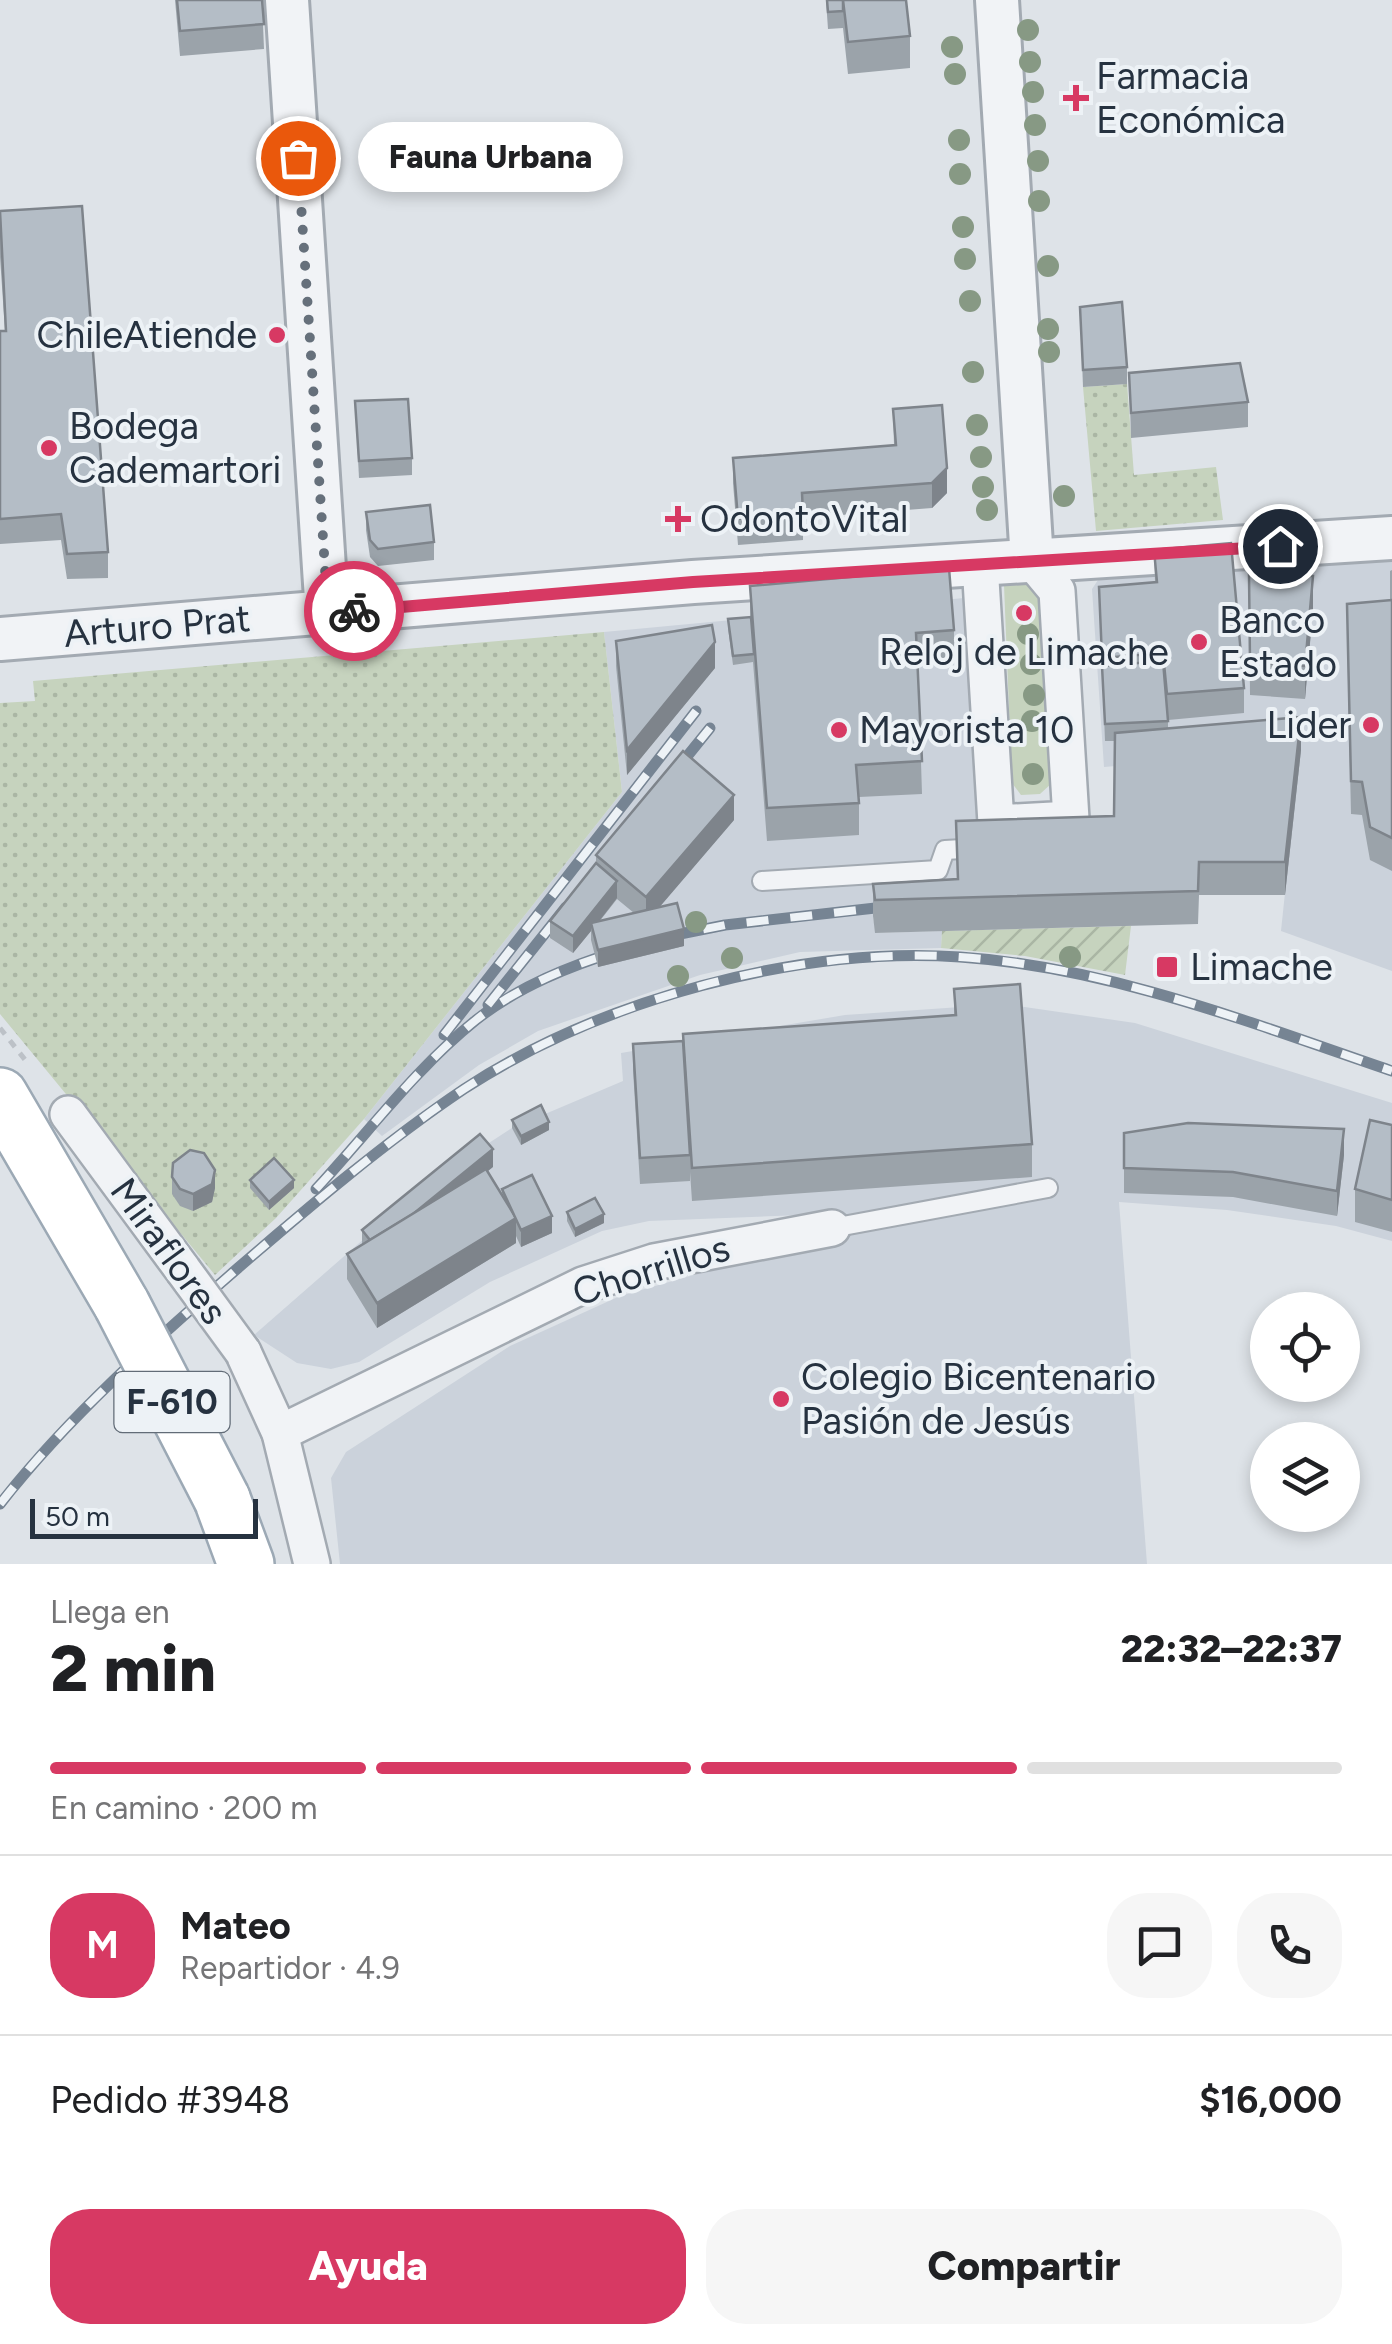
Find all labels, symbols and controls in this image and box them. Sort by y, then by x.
place label: Farmacia Económica [1096,53,1285,143]
marker: Farmacia Económica [1065,87,1087,109]
pin [256,116,341,201]
callout: Fauna Urbana [358,123,623,193]
icon: bag [271,131,326,186]
text: Fauna Urbana [389,138,592,176]
place label: ChileAtiende [37,312,257,358]
marker: ChileAtiende [266,324,288,346]
place label: Bodega Cademartori [69,403,281,493]
marker: Bodega Cademartori [38,437,60,459]
place label: OdontoVital [700,496,908,542]
pin [1238,504,1323,589]
marker: OdontoVital [665,506,691,532]
icon: home [1253,519,1308,574]
courier [304,561,404,661]
icon: bike [327,584,382,639]
street label: Arturo Prat [62,595,252,657]
place label: Banco Estado [1219,597,1337,687]
marker: Reloj de Limache [1013,602,1035,624]
place label: Reloj de Limache [879,629,1169,675]
marker: Banco Estado [1188,631,1210,653]
place label: Lider [1267,702,1351,748]
place label: Mayorista 10 [859,707,1074,753]
marker: Lider [1360,714,1382,736]
marker: Mayorista 10 [828,719,850,741]
place label: Limache [1190,944,1333,990]
marker: Limache [1154,954,1180,980]
street label: Miraflores [101,1169,237,1333]
street label: Chorrillos [567,1224,735,1316]
map controls [1250,1292,1360,1532]
button: locate [1250,1292,1360,1402]
place label: Colegio Bicentenario Pasión de Jesús [801,1354,1156,1444]
road number: F-610 [114,1372,230,1432]
marker: Colegio Bicentenario Pasión de Jesús [770,1388,792,1410]
button: layers [1250,1422,1360,1532]
scale bar [30,1494,258,1538]
text: 50 m [45,1499,110,1533]
text: Llega en [50,1593,170,1631]
text: 22:32–22:37 [1121,1626,1342,1672]
text: 2 min [50,1629,216,1707]
text: En camino · 200 m [50,1789,317,1827]
button: chat [1107,1893,1212,1998]
button: phone [1237,1893,1342,1998]
text: Mateo [180,1903,291,1949]
text: M [86,1922,119,1968]
text: Repartidor · 4.9 [180,1949,400,1987]
text: Pedido #3948 [50,2077,290,2123]
text: $16,000 [1199,2077,1342,2123]
button: Ayuda [50,2209,686,2324]
button: Compartir [706,2209,1342,2324]

